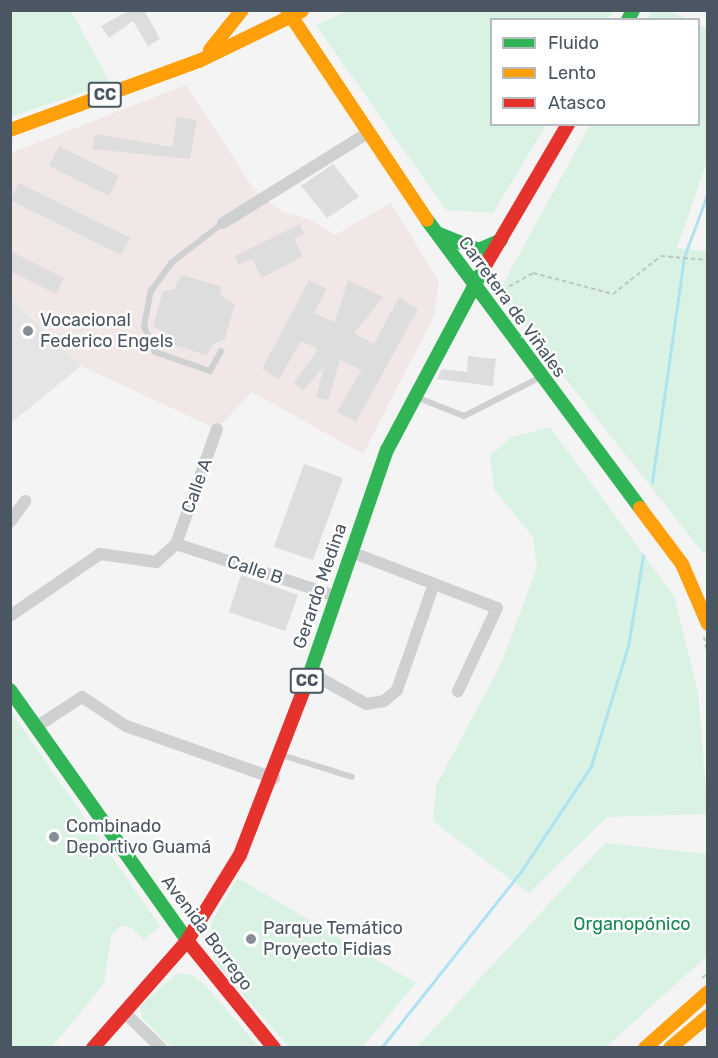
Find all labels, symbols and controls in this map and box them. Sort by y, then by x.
legend [490,18,700,126]
text: Fluido [548,32,599,54]
text: Lento [548,62,596,84]
road number: CC [87,82,123,108]
text: Atasco [548,92,606,114]
street label: Carretera de Viñales [453,232,571,382]
place label: Vocacional Federico Engels [40,310,173,352]
marker: Vocacional Federico Engels [21,324,35,338]
street label: Calle A [177,455,217,517]
street label: Gerardo Medina [288,520,352,652]
street label: Calle B [224,551,286,589]
road number: CC [289,668,325,694]
place label: Combinado Deportivo Guamá [66,816,211,858]
marker: Combinado Deportivo Guamá [47,830,61,844]
street label: Avenida Borrego [157,871,257,995]
park label: Organopónico [573,913,691,935]
place label: Parque Temático Proyecto Fidias [263,918,403,960]
marker: Parque Temático Proyecto Fidias [244,932,258,946]

